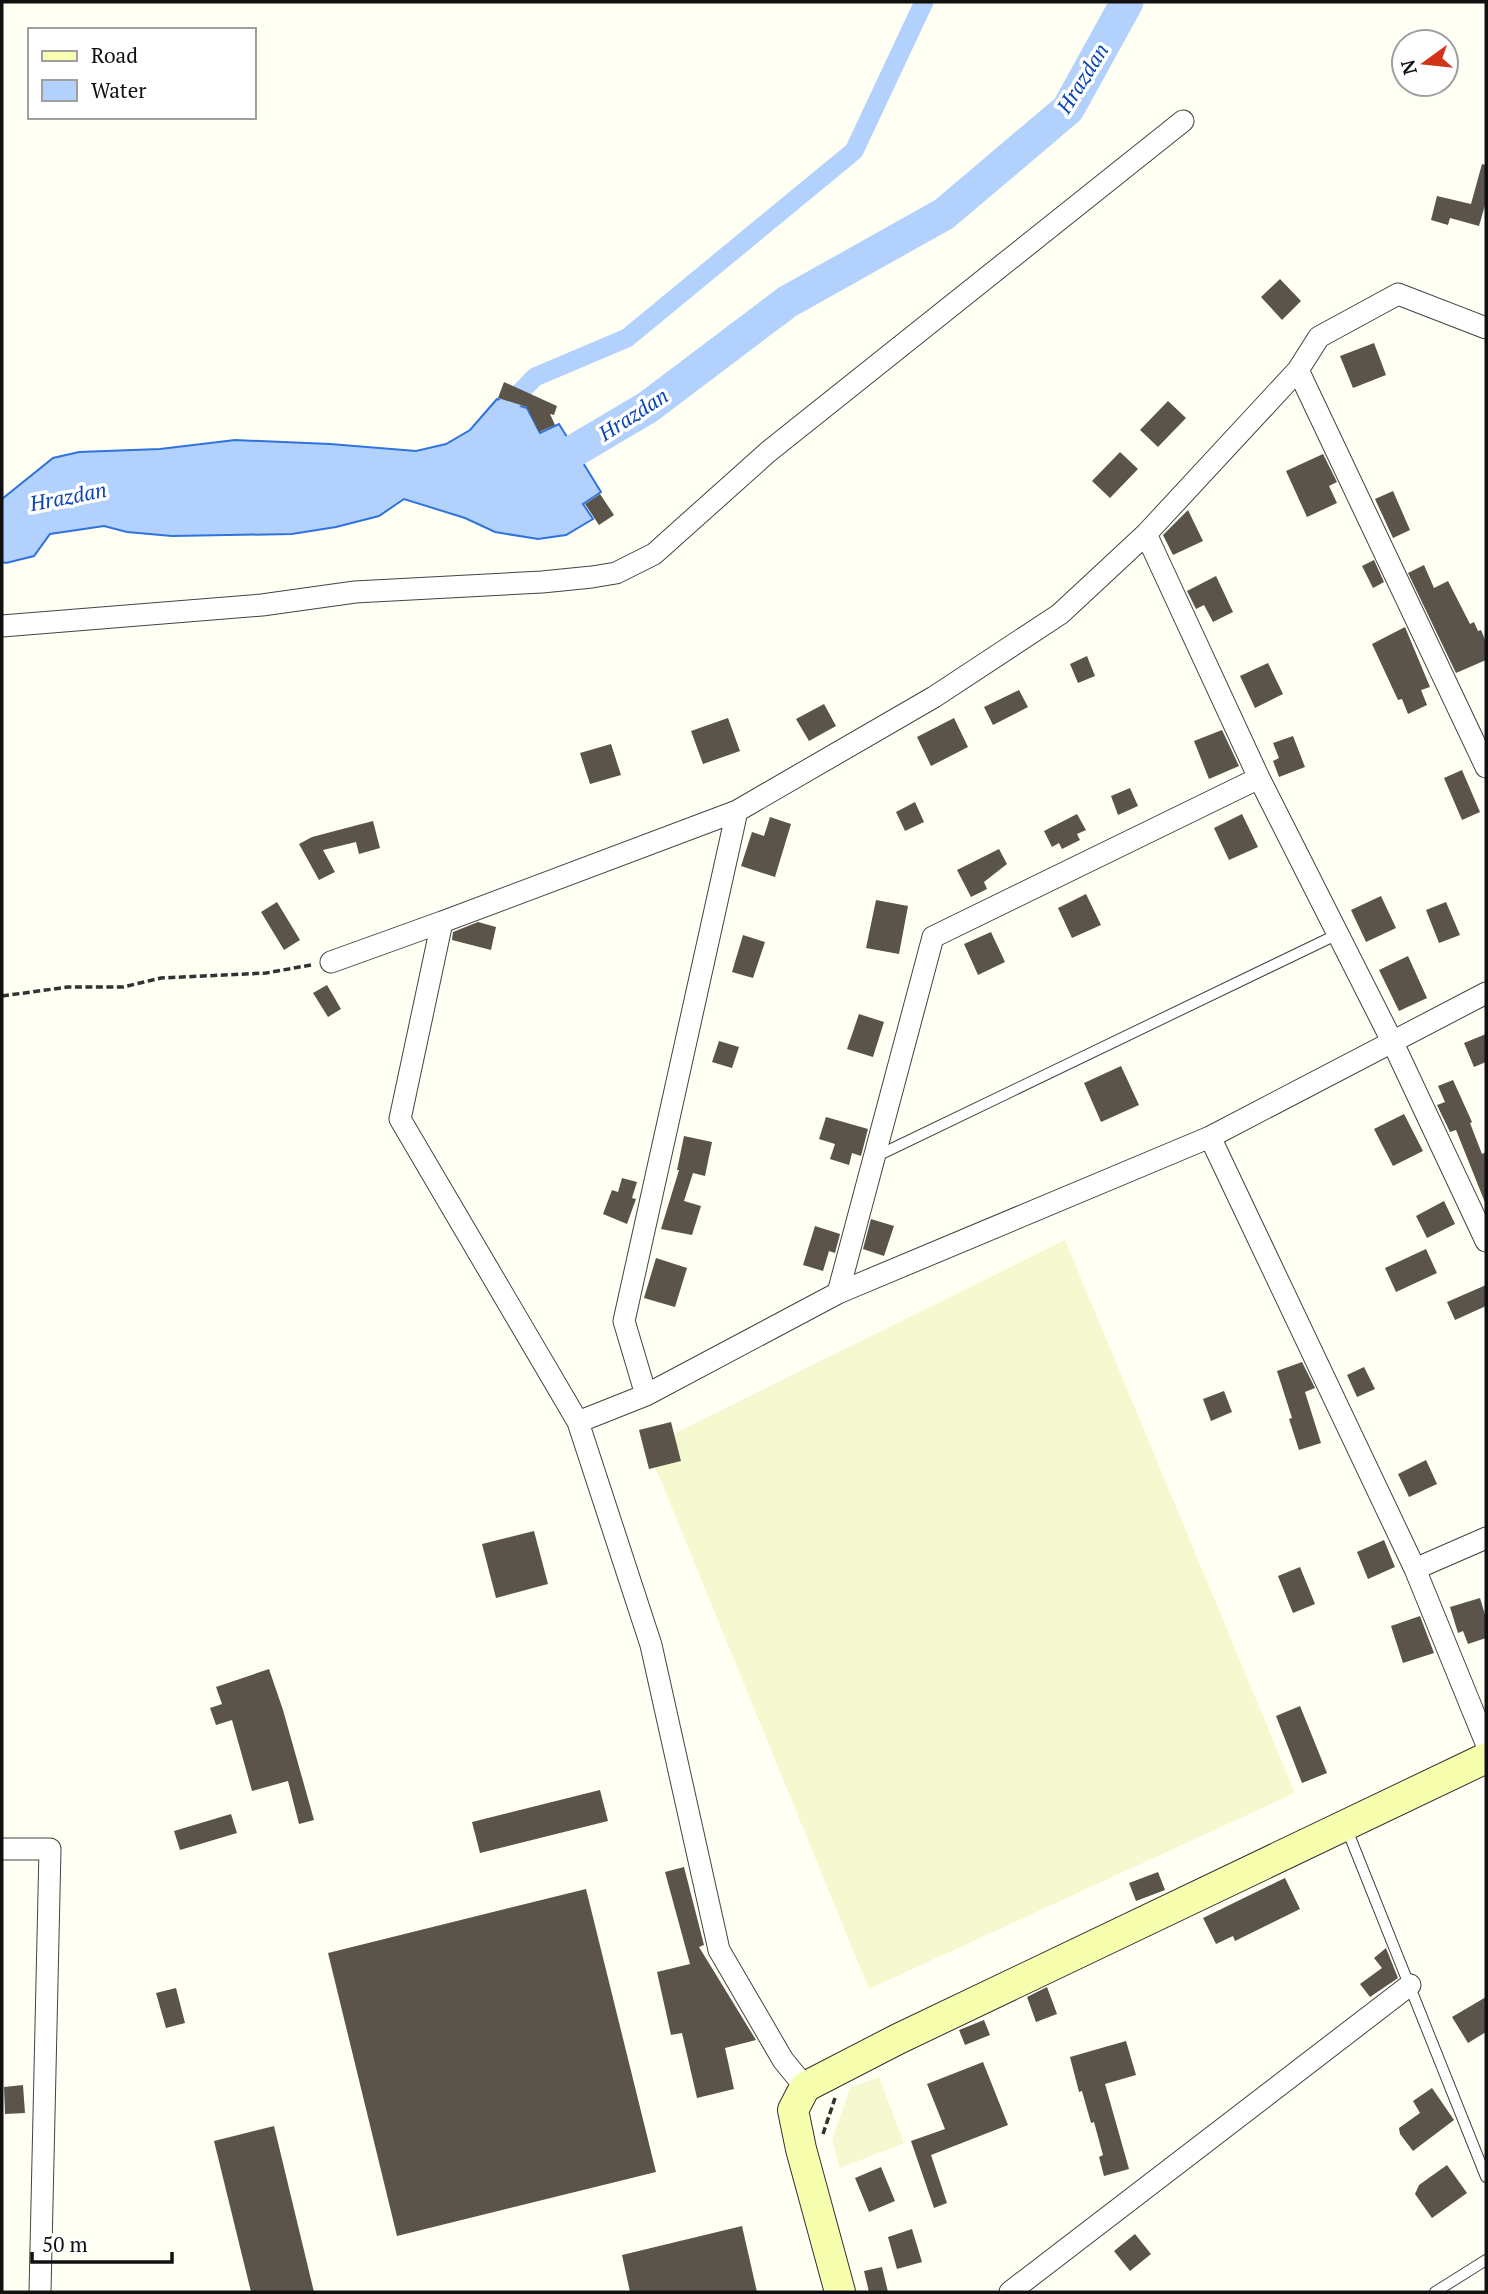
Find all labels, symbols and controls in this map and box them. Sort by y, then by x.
legend [28,28,256,119]
north arrow [1390,28,1460,98]
water label: Hrazdan [1049,38,1114,119]
text: Road [91,41,138,69]
text: N [1394,57,1422,78]
text: Water [91,76,146,104]
water label: Hrazdan [592,381,673,447]
water label: Hrazdan [26,475,109,517]
scale bar [32,2220,172,2264]
text: 50 m [42,2230,88,2258]

